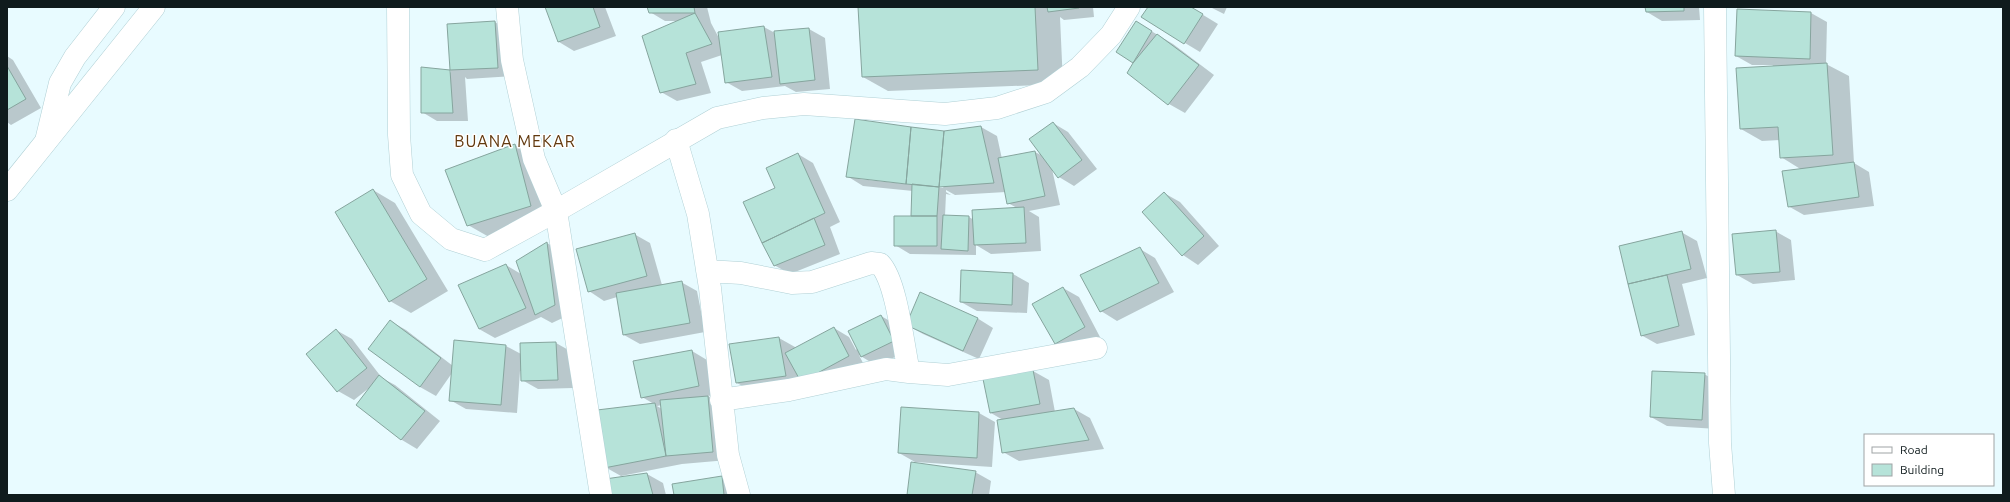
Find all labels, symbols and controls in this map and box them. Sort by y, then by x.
district label: BUANA MEKAR [454,132,576,150]
legend [1864,434,1994,486]
text: Road [1900,443,1928,456]
text: Building [1900,463,1944,476]

